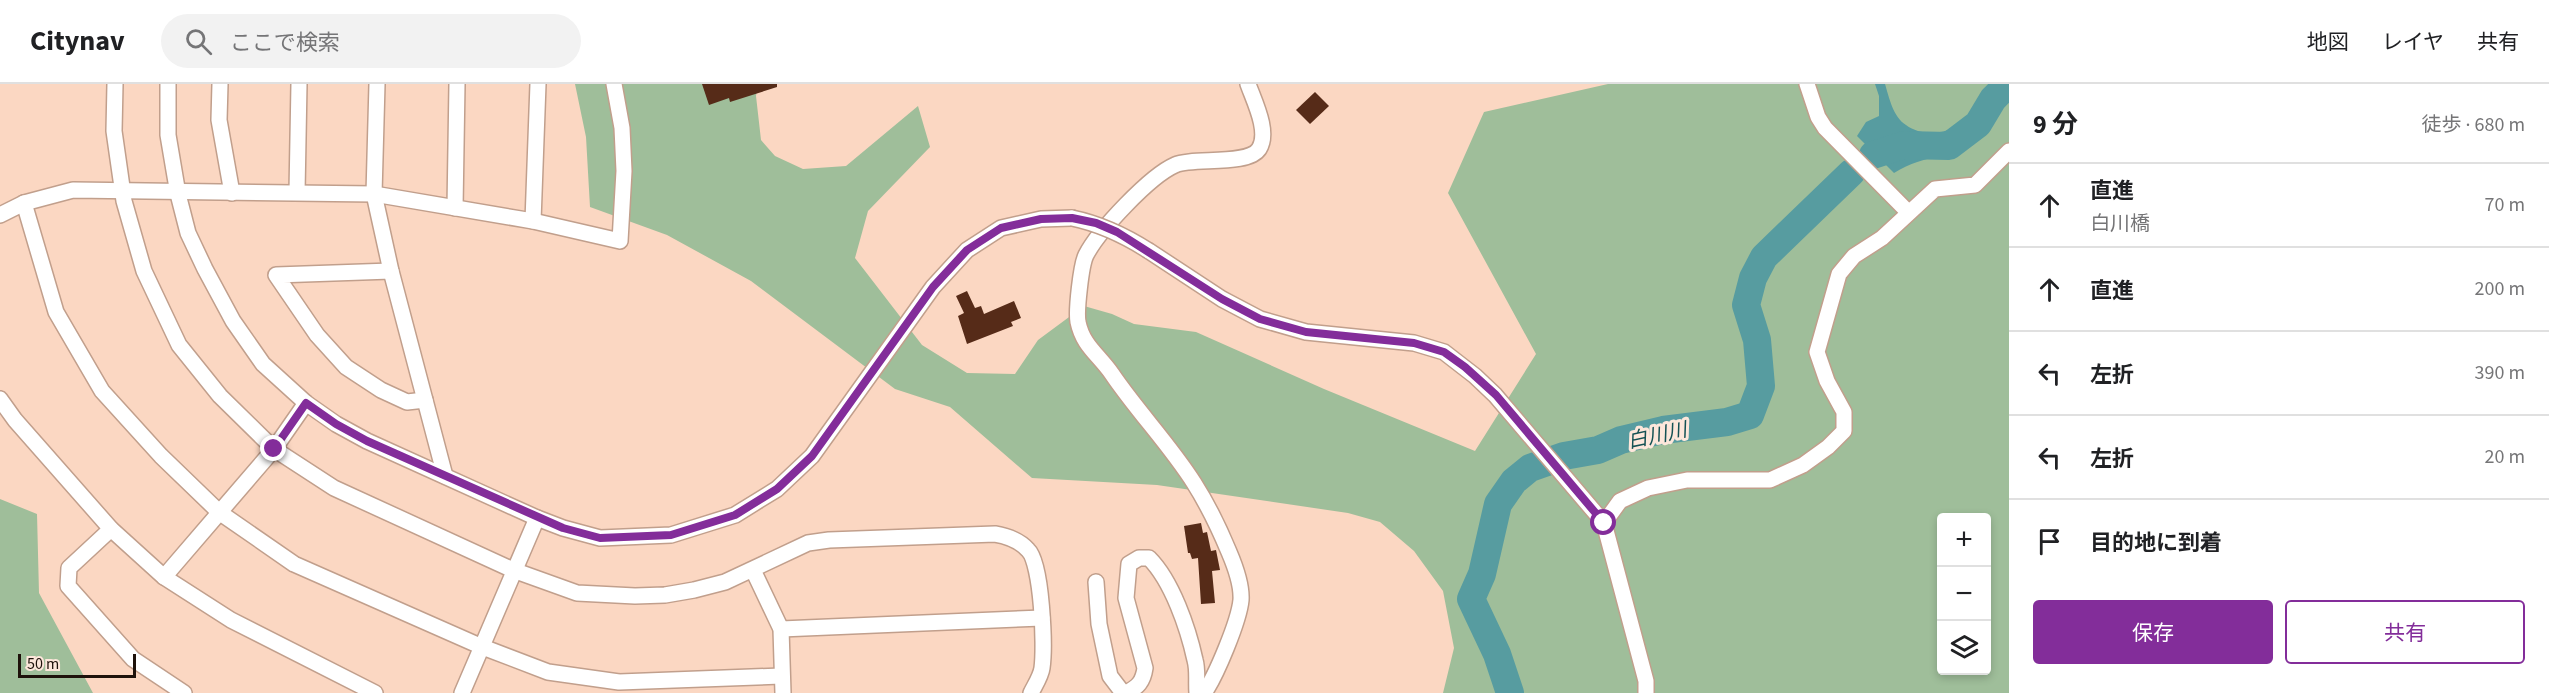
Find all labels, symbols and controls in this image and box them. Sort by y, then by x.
search box [161,14,581,68]
text: Citynav [30,21,125,61]
icon: search [182,25,215,58]
text: ここで検索 [230,27,340,59]
text: 地図 [2307,27,2349,57]
text: レイヤ [2382,27,2444,57]
text: 共有 [2477,27,2519,57]
text: 9 分 [2033,106,2078,143]
text: 徒歩 · 680 m [2422,111,2525,139]
text: 直進 [2090,175,2134,207]
icon: ahead [2033,189,2066,222]
text: 70 m [2485,191,2525,219]
text: 白川橋 [2090,210,2150,238]
icon: ahead [2033,273,2066,306]
text: 直進 [2090,275,2134,307]
text: 200 m [2475,275,2525,303]
icon: left [2033,357,2066,390]
text: 左折 [2090,359,2134,391]
text: 390 m [2475,359,2525,387]
water label: 白川川 [1625,416,1691,456]
route end [260,435,286,461]
icon: left [2033,441,2066,474]
text: 左折 [2090,443,2134,475]
text: 20 m [2485,443,2525,471]
route start [1590,509,1616,535]
map controls [1937,513,1991,675]
button: + [1937,513,1991,567]
icon: arrive [2033,525,2066,558]
text: 目的地に到着 [2090,527,2222,559]
button: − [1937,567,1991,621]
button: 保存 [2033,600,2273,664]
button: 共有 [2285,600,2525,664]
button: layers [1937,621,1991,675]
scale bar [18,651,136,678]
text: 50 m [27,653,59,675]

